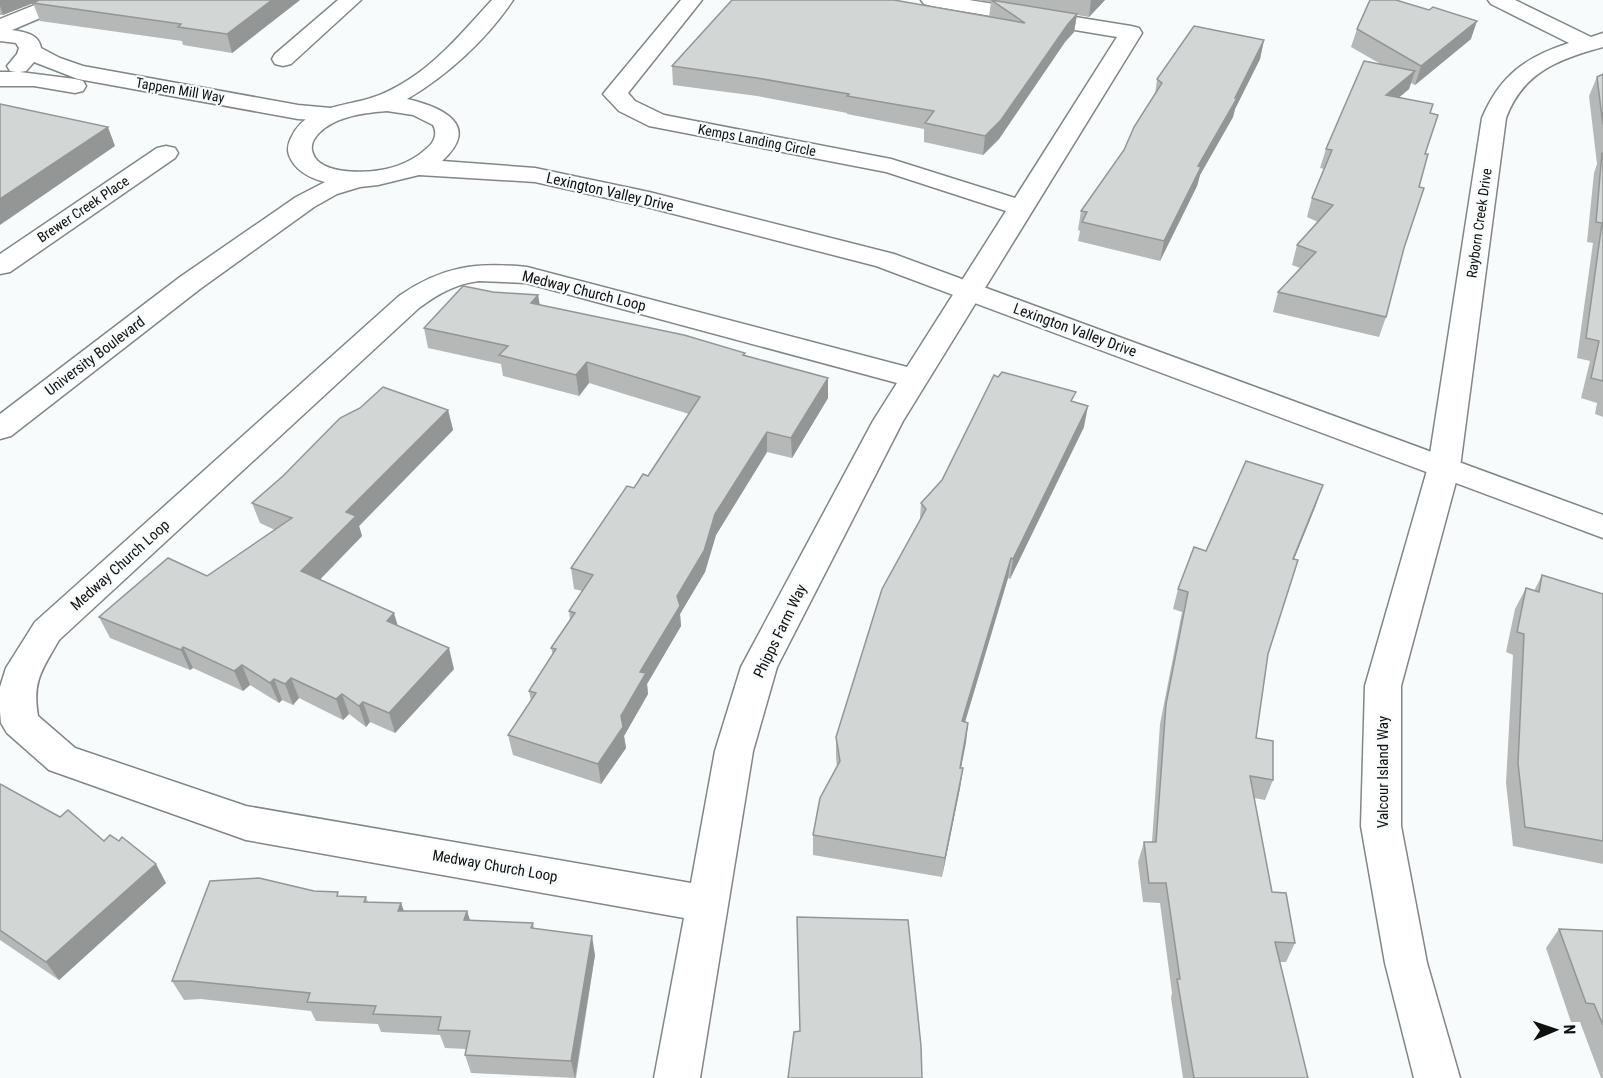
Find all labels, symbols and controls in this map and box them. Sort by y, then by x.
street label: Tappen Mill Way [134,74,226,106]
street label: Kemps Landing Circle [697,121,818,159]
street label: Rayborn Creek Drive [1463,167,1495,279]
street label: Lexington Valley Drive [545,169,675,215]
street label: Brewer Creek Place [34,172,132,246]
street label: Medway Church Loop [520,267,648,315]
street label: Lexington Valley Drive [1011,299,1139,361]
street label: University Boulevard [42,313,148,399]
street label: Medway Church Loop [67,516,173,614]
street label: Phipps Farm Way [750,581,810,681]
street label: Valcour Island Way [1374,716,1392,828]
street label: Medway Church Loop [431,846,559,886]
north arrow [1525,1000,1585,1060]
text: N [1560,1024,1579,1035]

